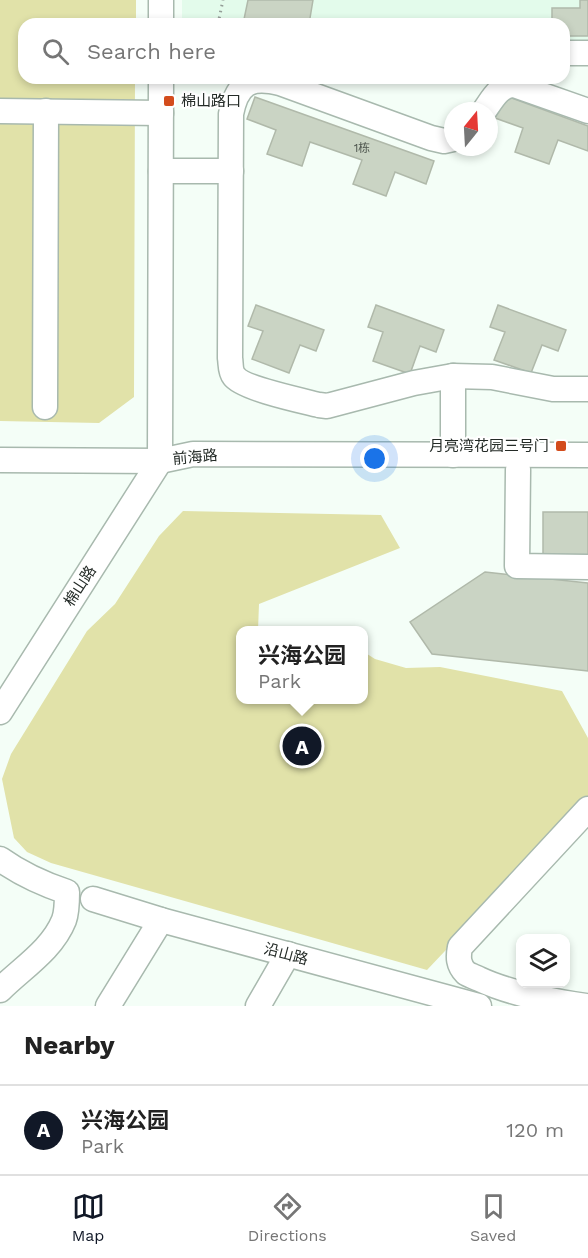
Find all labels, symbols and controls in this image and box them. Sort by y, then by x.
search box [18,18,570,84]
icon: search [39,35,72,68]
text: Search here [87,39,216,64]
place label: 棉山路口 [181,92,241,110]
marker: 棉山路口 [162,94,176,108]
north arrow [444,102,498,156]
house number: 1栋 [354,141,370,155]
place label: 月亮湾花园三号门 [429,437,549,455]
marker: 月亮湾花园三号门 [554,439,568,453]
your location [360,444,389,473]
street label: 前海路 [172,446,218,468]
street label: 棉山路 [60,562,100,610]
popup [236,626,368,704]
text: 兴海公园 [258,643,346,668]
text: Park [258,669,301,693]
pin: A [282,724,322,768]
map controls [516,934,570,988]
button: layers [516,934,570,988]
street label: 沿山路 [262,939,310,969]
text: Nearby [24,1030,115,1060]
text: 兴海公园 [81,1108,169,1133]
text: A [37,1118,50,1142]
text: 120 m [506,1118,564,1142]
text: Park [81,1134,124,1158]
tab: Map [72,1190,105,1245]
tab: Directions [248,1190,327,1245]
tab: Saved [470,1190,516,1245]

